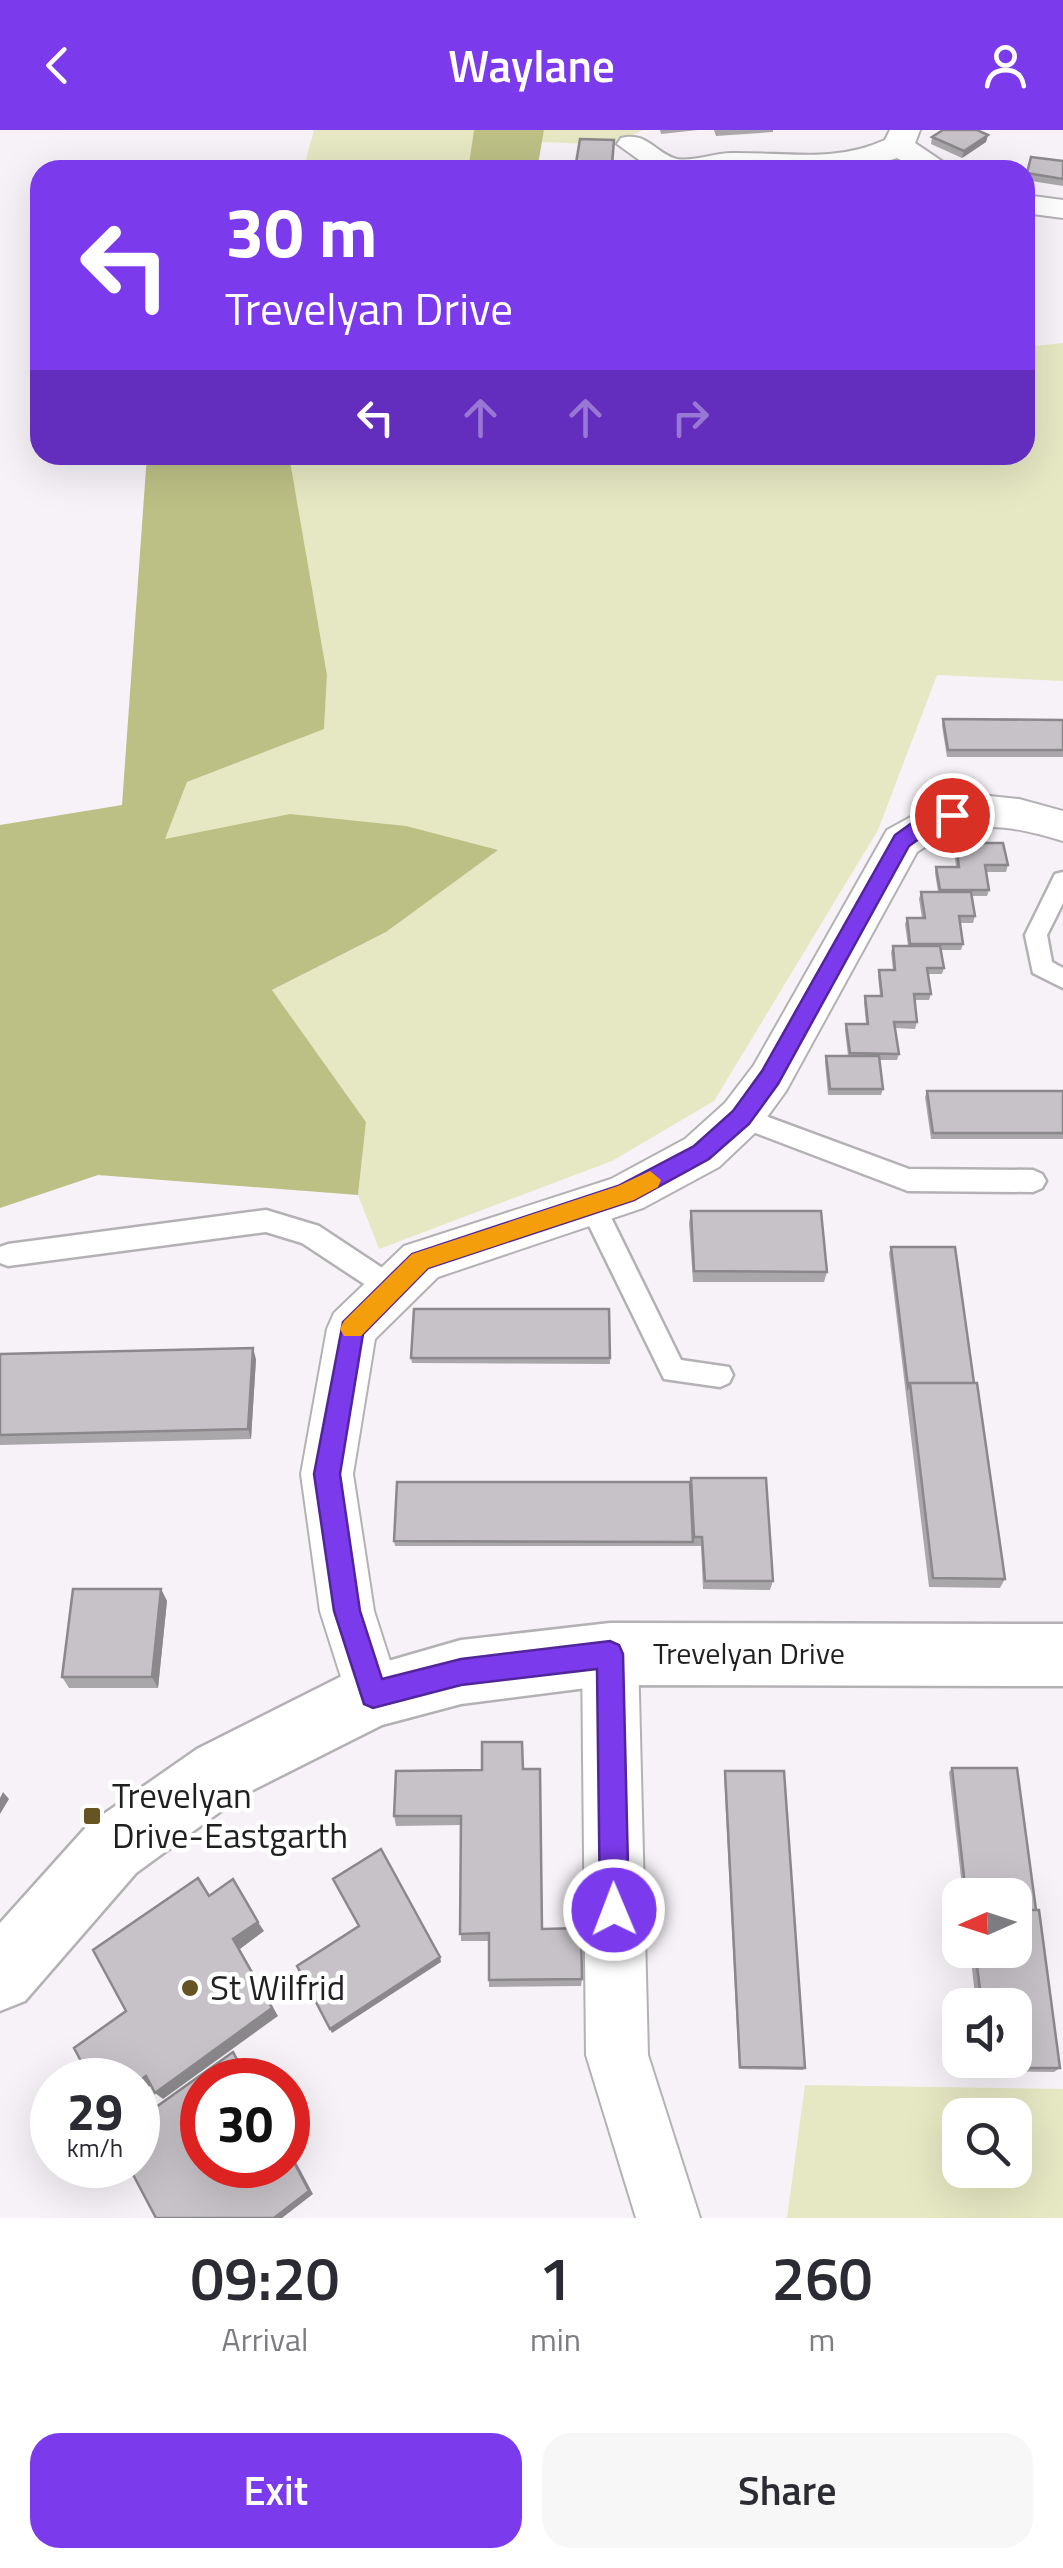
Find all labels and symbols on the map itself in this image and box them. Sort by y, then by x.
pin [910,773,995,858]
street label: Trevelyan Drive [653,1630,845,1676]
place label: Trevelyan Drive-Eastgarth [112,1768,348,1862]
marker: Trevelyan Drive-Eastgarth [81,1805,103,1827]
position arrow [562,1858,666,1962]
north arrow [942,1878,1032,1968]
place label: St Wilfrid [210,1960,345,2014]
marker: St Wilfrid [179,1977,201,1999]
speed limit sign: 30 [180,2058,310,2188]

